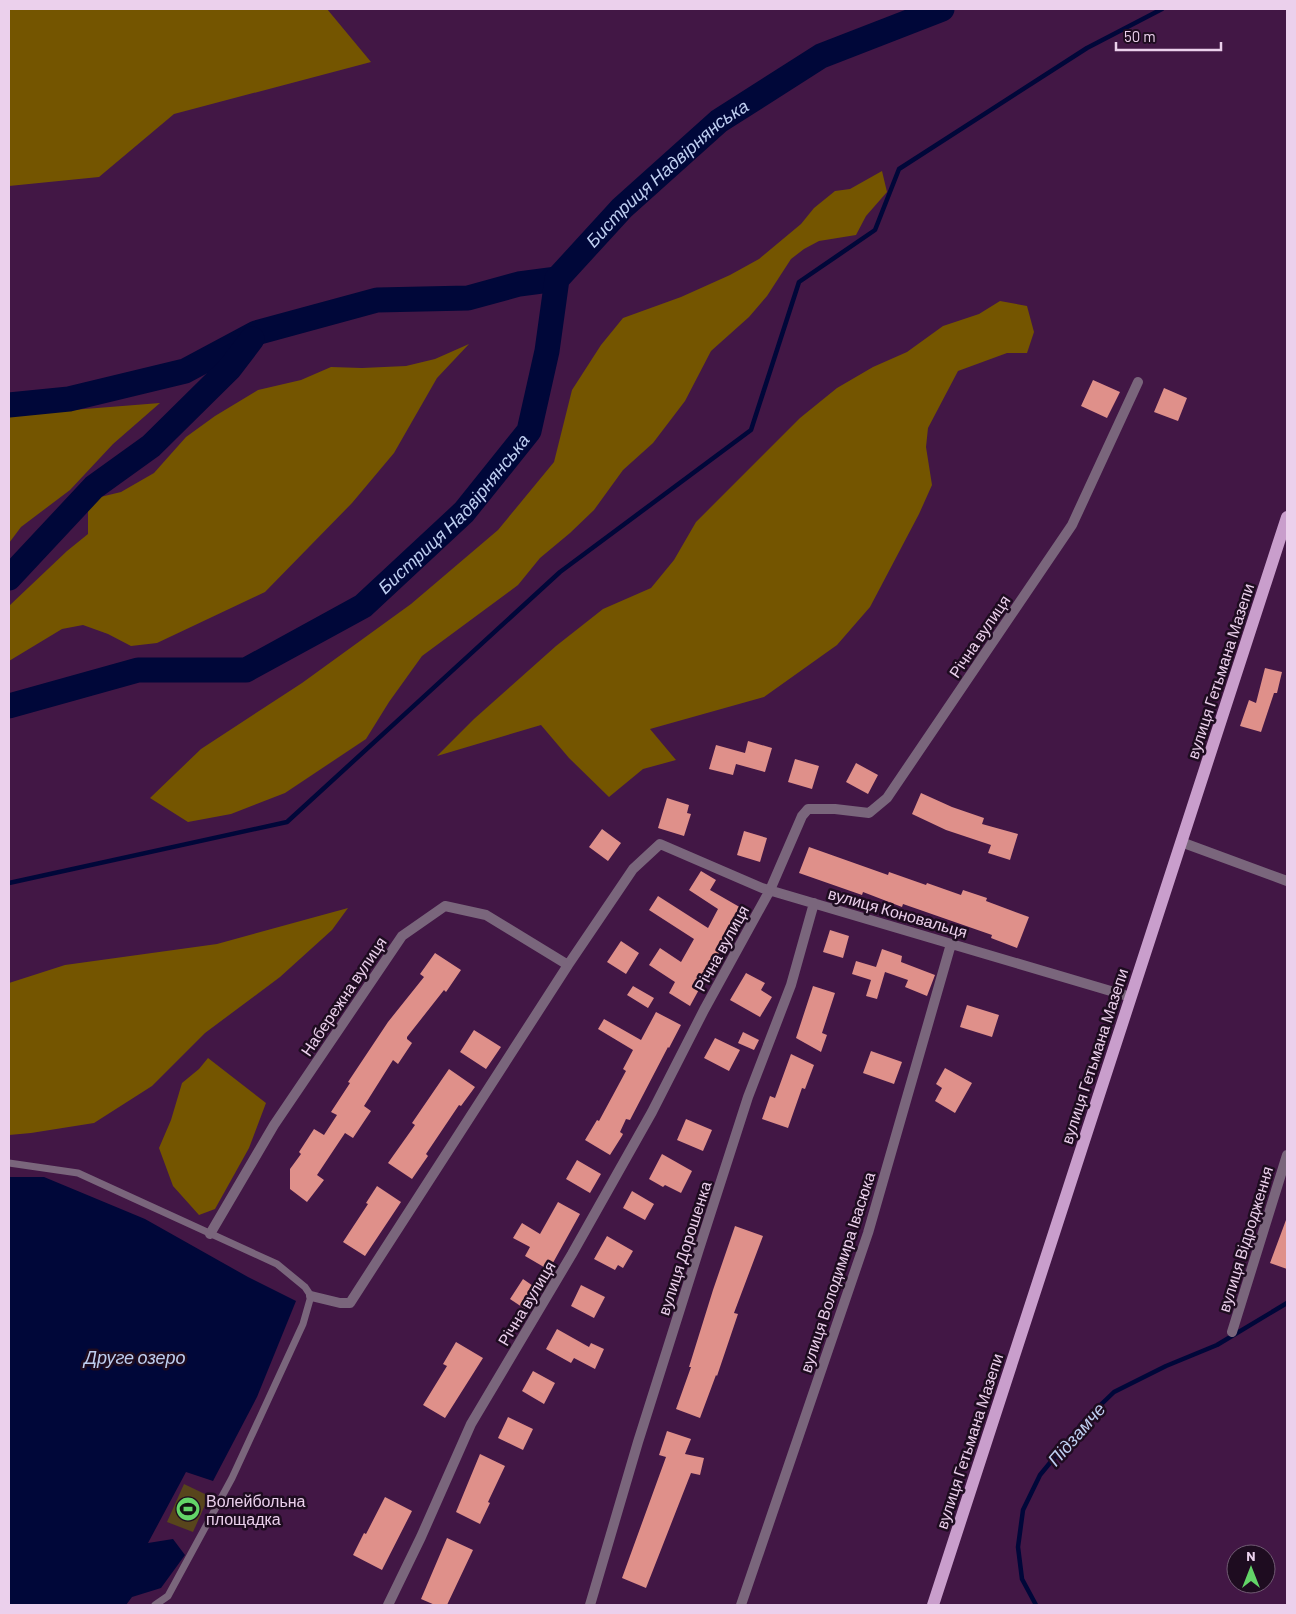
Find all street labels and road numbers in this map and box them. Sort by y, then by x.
street label: вулиця Гетьмана Мазепи [1183,581,1257,761]
street label: Річна вулиця [944,591,1014,681]
street label: вулиця Коновальця [826,883,970,941]
street label: Річна вулиця [690,902,752,994]
street label: Набережна вулиця [296,933,390,1059]
street label: вулиця Гетьмана Мазепи [1057,966,1131,1146]
street label: вулиця Відродження [1214,1164,1276,1314]
street label: вулиця Володимира Івасюка [796,1169,878,1375]
street label: вулиця Дорошенка [653,1179,715,1317]
street label: Річна вулиця [493,1257,559,1349]
street label: вулиця Гетьмана Мазепи [932,1351,1006,1531]

